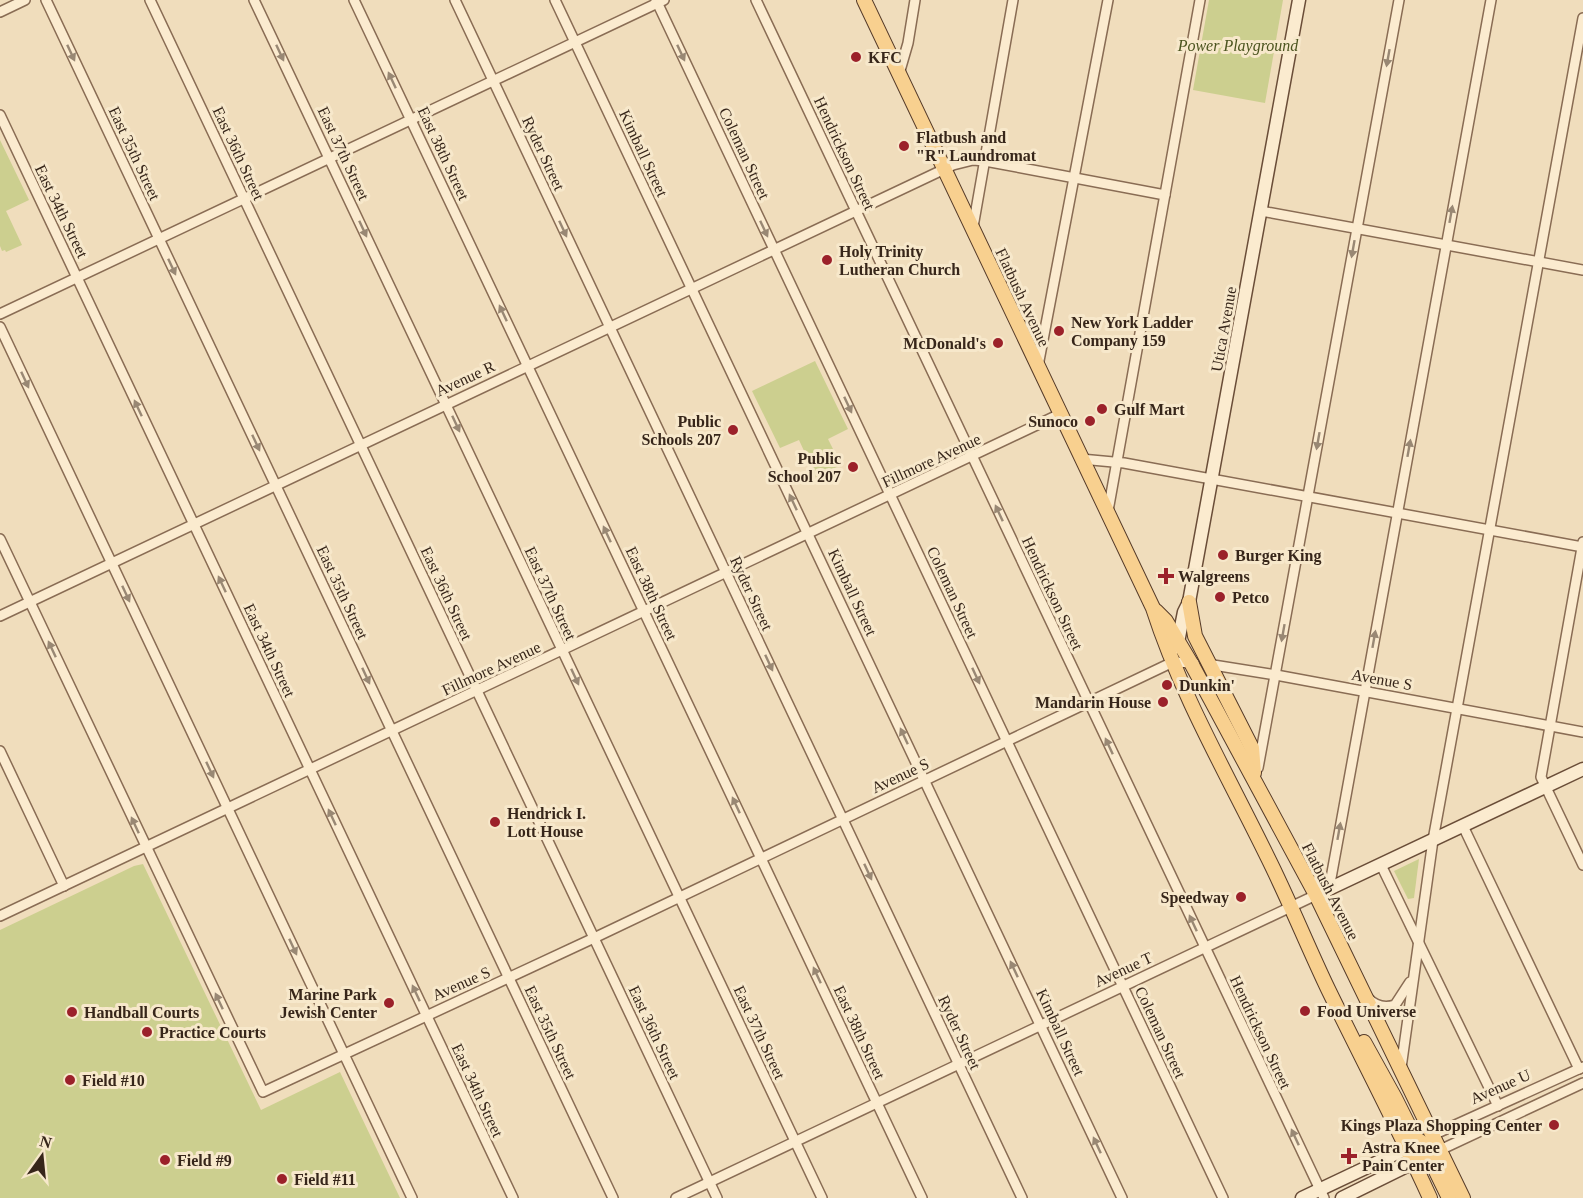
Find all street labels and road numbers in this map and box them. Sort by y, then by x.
street label: Hendrickson Street [811,94,878,213]
street label: East 35th Street [105,104,164,203]
street label: East 36th Street [209,104,268,203]
street label: East 37th Street [314,104,373,203]
street label: East 38th Street [414,104,473,203]
street label: Coleman Street [716,105,773,202]
street label: Kimball Street [616,107,671,200]
street label: Ryder Street [518,113,568,194]
street label: East 34th Street [32,162,92,261]
street label: Flatbush Avenue [992,245,1053,349]
street label: Utica Avenue [1208,285,1239,373]
street label: Avenue R [433,357,498,400]
street label: Fillmore Avenue [879,430,983,491]
street label: Hendrickson Street [1019,534,1086,653]
street label: East 35th Street [313,543,372,642]
street label: East 36th Street [417,544,476,643]
street label: East 37th Street [521,544,580,643]
street label: East 38th Street [622,544,681,643]
street label: Coleman Street [924,544,981,641]
street label: Kimball Street [825,546,880,639]
street label: Ryder Street [726,553,776,634]
street label: East 34th Street [240,601,299,700]
street label: Fillmore Avenue [439,638,543,699]
street label: Avenue S [1350,666,1414,693]
street label: Avenue S [869,755,932,796]
street label: Flatbush Avenue [1299,840,1362,943]
street label: Avenue T [1091,949,1155,990]
street label: Avenue S [430,963,493,1004]
street label: Hendrickson Street [1227,973,1294,1092]
street label: East 35th Street [521,983,580,1082]
street label: East 36th Street [625,983,684,1082]
street label: East 37th Street [730,983,789,1082]
street label: East 38th Street [830,983,889,1082]
street label: Coleman Street [1132,984,1189,1081]
street label: Kimball Street [1033,986,1088,1079]
street label: Ryder Street [934,992,984,1073]
street label: East 34th Street [448,1041,507,1140]
street label: Avenue U [1467,1065,1533,1107]

